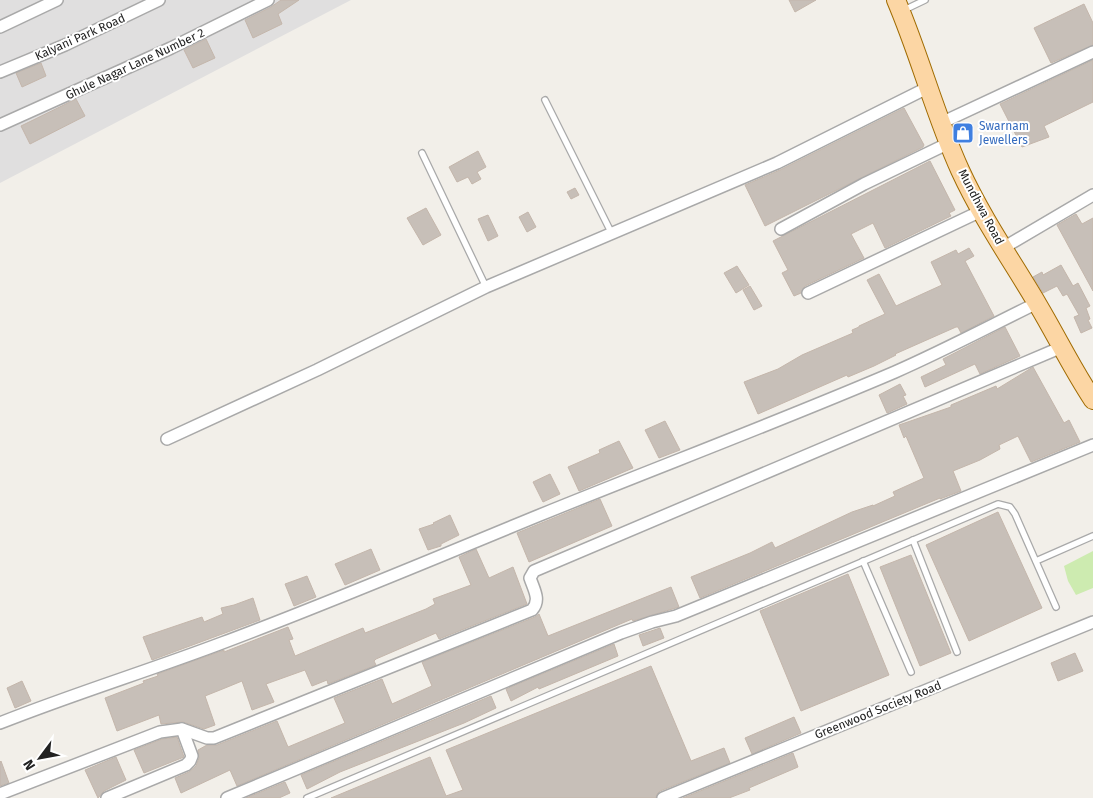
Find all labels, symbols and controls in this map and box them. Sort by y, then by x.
street label: Kalyani Park Road [33,11,127,63]
street label: Ghule Nagar Lane Number 2 [63,26,207,102]
place label: Swarnam Jewellers [979,119,1029,147]
shop icon: Swarnam Jewellers [951,121,975,145]
street label: Mundhwa Road [955,167,1007,247]
street label: Greenwood Society Road [813,678,943,742]
north arrow [15,733,65,783]
text: N [20,756,39,773]

